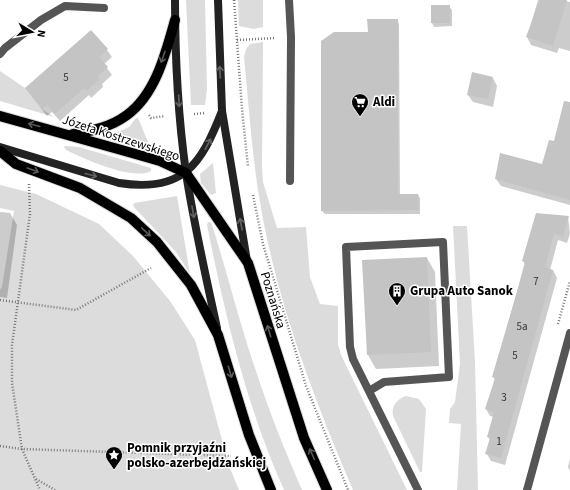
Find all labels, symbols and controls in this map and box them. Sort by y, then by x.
north arrow [12,12,52,52]
text: N [33,29,49,39]
one-way arrow [159,51,167,63]
one-way arrow [216,66,224,79]
house number: 5 [63,70,69,85]
supermarket icon: Aldi [350,92,370,117]
place label: Aldi [372,93,395,111]
one-way arrow [175,94,183,107]
street label: Józefa Kostrzewskiego [60,111,182,165]
one-way arrow [28,121,41,128]
one-way arrow [204,138,212,150]
one-way arrow [26,167,38,175]
one-way arrow [84,172,97,179]
one-way arrow [189,205,197,218]
one-way arrow [236,218,244,231]
one-way arrow [141,227,151,237]
street label: Poznańska [256,269,290,331]
house number: 7 [533,274,539,289]
building icon: Grupa Auto Sanok [387,281,407,306]
place label: Grupa Auto Sanok [410,282,514,300]
house number: 5a [516,319,528,334]
one-way arrow [265,325,272,338]
house number: 5 [512,348,518,363]
one-way arrow [227,366,234,379]
house number: 3 [501,390,507,405]
house number: 1 [496,434,502,449]
place label: Pomnik przyjaźni polsko-azerbejdżańskiej [127,439,266,472]
place icon: Pomnik przyjaźni polsko-azerbejdżańskiej [104,445,124,470]
one-way arrow [307,449,315,461]

